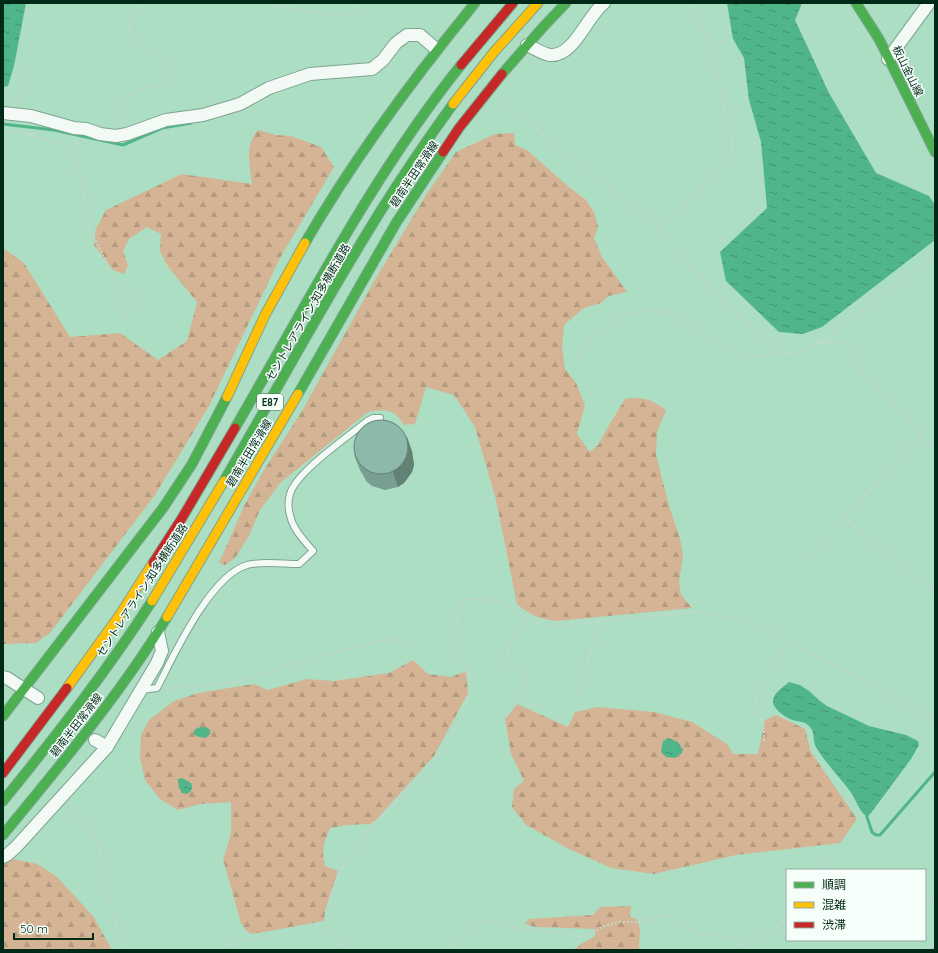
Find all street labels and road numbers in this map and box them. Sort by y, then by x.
street label: 板山金山線 [890,43,926,99]
street label: 碧南半田常滑線 [387,138,441,210]
street label: セントレアライン;知多横断道路 [263,241,353,383]
road number: E87 [257,394,283,410]
street label: 碧南半田常滑線 [223,416,275,490]
street label: セントレアライン;知多横断道路 [94,521,190,659]
street label: 碧南半田常滑線 [47,690,105,760]

